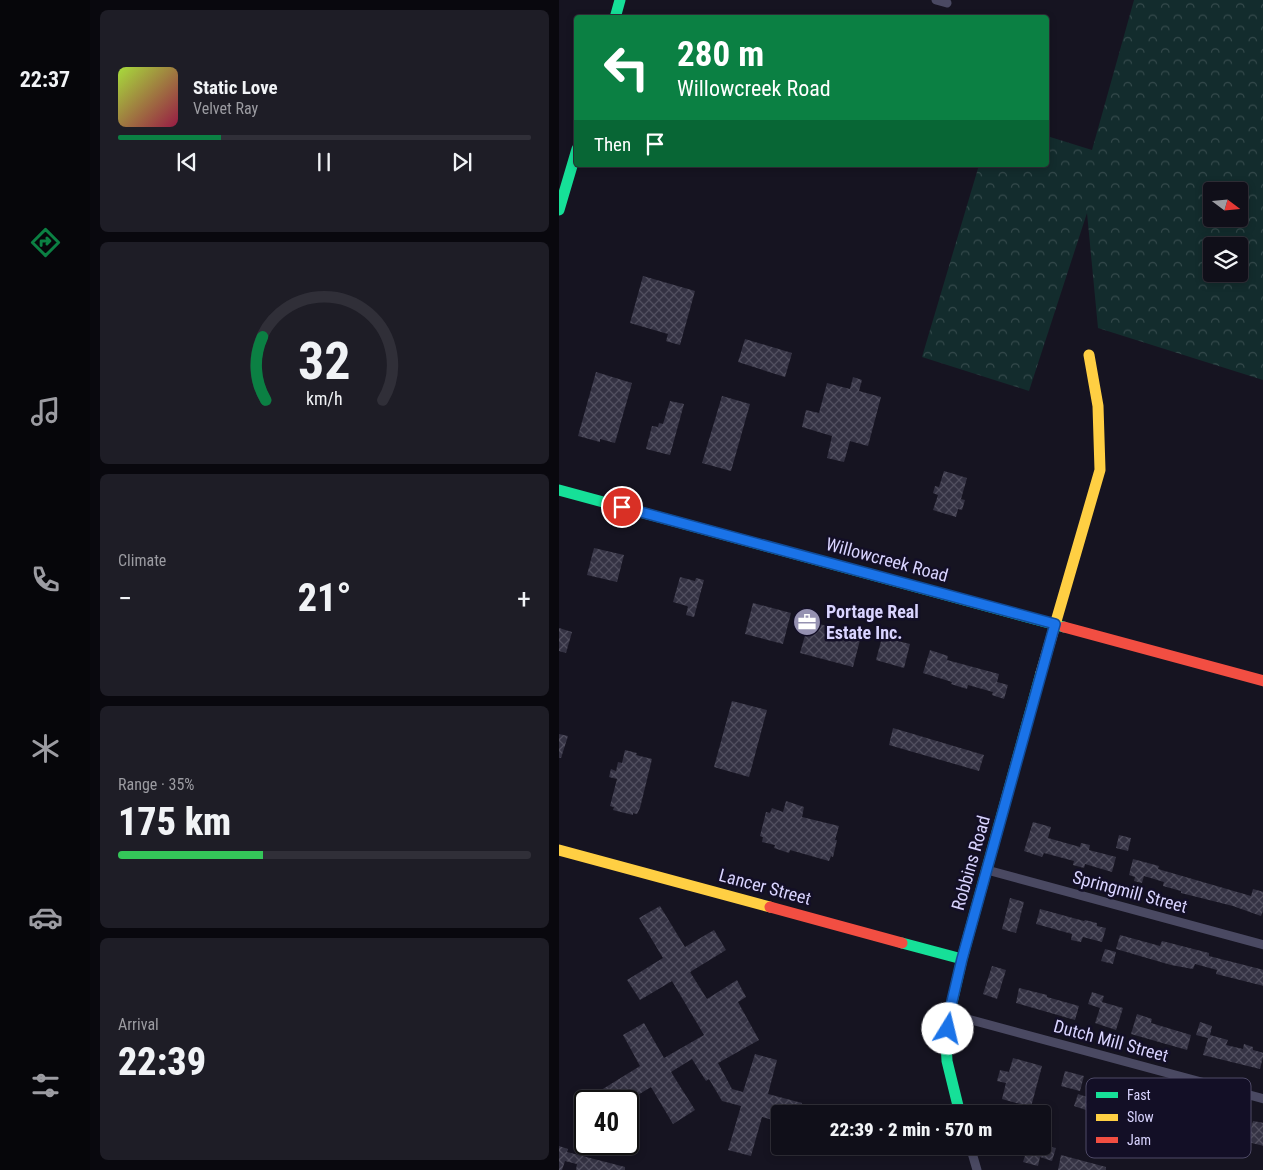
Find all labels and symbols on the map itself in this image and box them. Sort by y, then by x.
north arrow [1203,182,1248,228]
pin [601,486,643,528]
street label: Willowcreek Road [824,533,951,586]
place label: Portage Real Estate Inc. [826,601,919,643]
office icon: Portage Real Estate Inc. [792,607,822,637]
street label: Robbins Road [947,813,994,913]
street label: Lancer Street [717,864,813,909]
street label: Springmill Street [1071,866,1190,917]
position arrow [921,1002,973,1054]
street label: Dutch Mill Street [1052,1015,1171,1066]
legend [1086,1078,1251,1158]
text: Fast [1127,1087,1151,1103]
speed limit sign: 40 [574,1090,639,1155]
text: Slow [1127,1109,1154,1125]
text: Jam [1127,1132,1151,1148]

